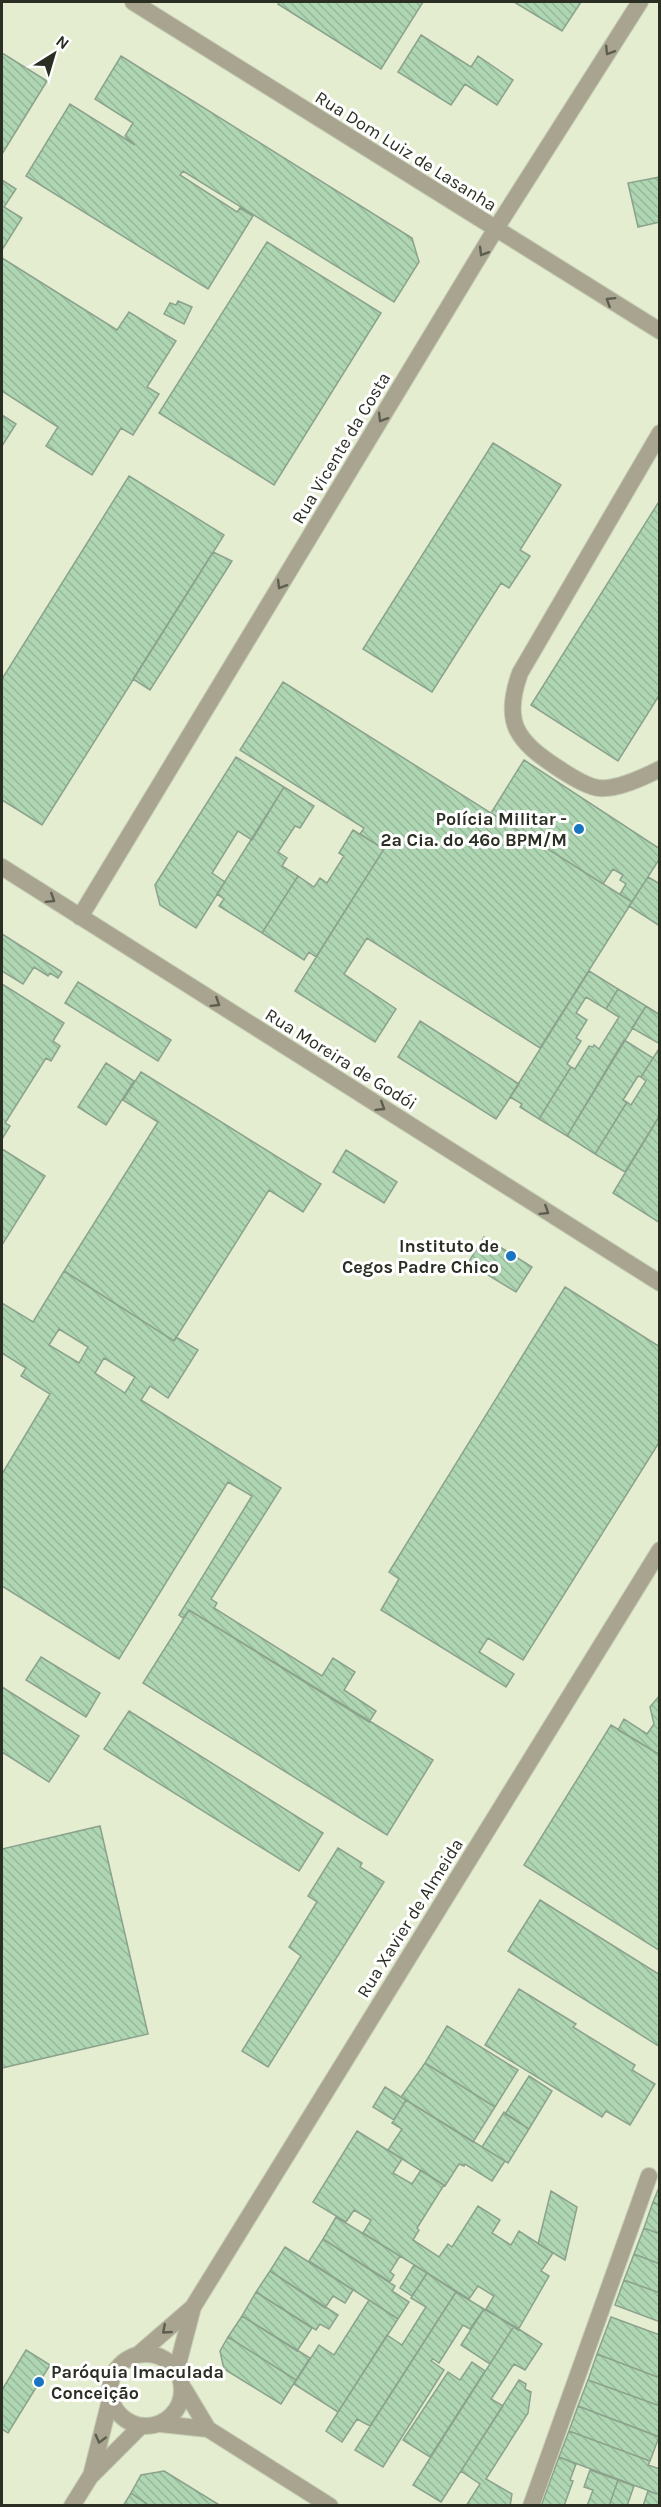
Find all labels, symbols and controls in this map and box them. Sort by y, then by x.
north arrow [24,24,84,84]
text: N [52,31,73,53]
one-way arrow [604,45,616,55]
street label: Rua Dom Luiz de Lasanha [311,86,501,216]
one-way arrow [478,246,490,256]
one-way arrow [606,296,616,308]
street label: Rua Vicente da Costa [287,368,395,528]
one-way arrow [377,412,389,422]
one-way arrow [276,579,288,589]
place label: Polícia Militar - 2ª Cia. do 46º BPM/M [381,808,567,851]
marker: Polícia Militar - 2ª Cia. do 46º BPM/M [572,822,586,836]
one-way arrow [45,891,55,903]
one-way arrow [210,995,220,1007]
street label: Rua Moreira de Godói [261,1003,421,1115]
one-way arrow [374,1100,385,1111]
one-way arrow [539,1204,550,1215]
place label: Instituto de Cegos Padre Chico [342,1235,499,1278]
marker: Instituto de Cegos Padre Chico [504,1249,518,1263]
street label: Rua Xavier de Almeida [352,1834,468,2002]
one-way arrow [162,2323,173,2334]
place label: Paróquia Imaculada Conceição [51,2361,224,2404]
marker: Paróquia Imaculada Conceição [32,2375,46,2389]
one-way arrow [95,2434,108,2444]

